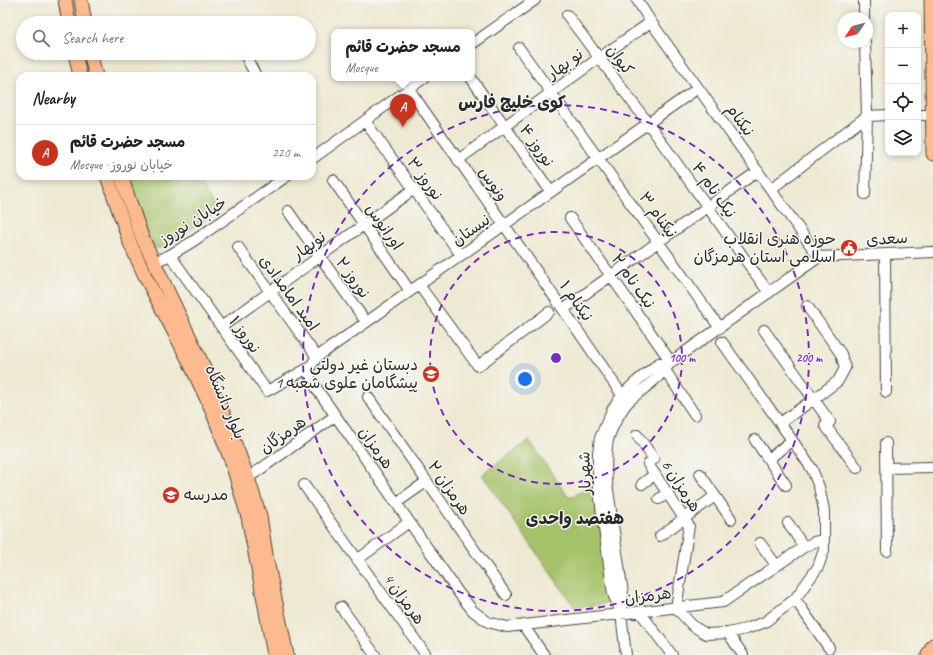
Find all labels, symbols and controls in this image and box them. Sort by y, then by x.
north arrow [837,12,873,48]
map controls [885,12,921,156]
button: + [885,12,921,48]
search box [16,16,316,60]
icon: search [30,27,52,49]
text: Search here [62,29,123,48]
popup [331,29,475,81]
text: مسجد حضرت قائم [345,38,461,57]
street label: کیوان [602,41,638,79]
street label: نو بهار [541,44,587,85]
button: − [885,48,921,84]
text: Mosque [345,60,378,76]
button: locate [885,84,921,120]
text: Nearby [32,88,75,109]
district label: کوی خلیج فارس [458,92,566,113]
pin: A [390,94,416,127]
street label: نیکنام [720,100,758,141]
button: layers [885,120,921,156]
street label: نوروز ۴ [515,121,559,171]
text: مسجد حضرت قائم [70,133,185,152]
text: A [42,145,48,161]
text: 220 m [272,145,300,161]
street label: نوروز ۳ [402,153,448,205]
text: Mosque · خیابان نوروز [70,157,173,173]
street label: نیک نام ۴ [686,158,741,223]
street label: ونوس [474,163,512,205]
street label: نیکنام ۳ [633,188,681,243]
street label: خیابان نوروز [154,192,230,251]
street label: اورانوس [361,200,407,254]
street label: نیستان [448,210,494,250]
street label: نوبهار [287,227,330,266]
street label: سعدی [866,228,908,250]
place label: حوزه هنری انقلاب اسلامی استان هرمزگان [693,229,836,267]
public building icon: حوزه هنری انقلاب اسلامی استان هرمزگان [839,238,859,258]
street label: نیک نام ۲ [605,250,659,314]
street label: امید امامدادی [255,251,323,335]
street label: نوروز ۲ [331,253,375,303]
street label: نیکنام ۱ [553,277,597,326]
street label: نوروز ۱ [225,312,265,358]
text: 100 m [669,350,696,366]
text: 200 m [796,350,823,366]
centre of rings [549,351,563,365]
place label: دبستان غیر دولتی پیشگامان علوی شعبه 1 [275,355,418,393]
street label: بلوار دانشگاه [200,362,250,442]
school or university icon: دبستان غیر دولتی پیشگامان علوی شعبه 1 [421,364,441,384]
your location [515,369,535,389]
street label: هرمزگان [256,412,310,458]
street label: هرمزان [354,423,398,473]
street label: شهریار [574,451,596,497]
street label: هرمزان 6 [657,456,705,516]
street label: هرمزان ۲ [423,457,475,519]
school or university icon: مدرسه [161,485,181,505]
place label: مدرسه [184,485,228,505]
district label: هفتصد واحدی [526,508,624,529]
street label: هرمزان 4 [379,570,429,628]
street label: هرمزان [623,583,673,609]

